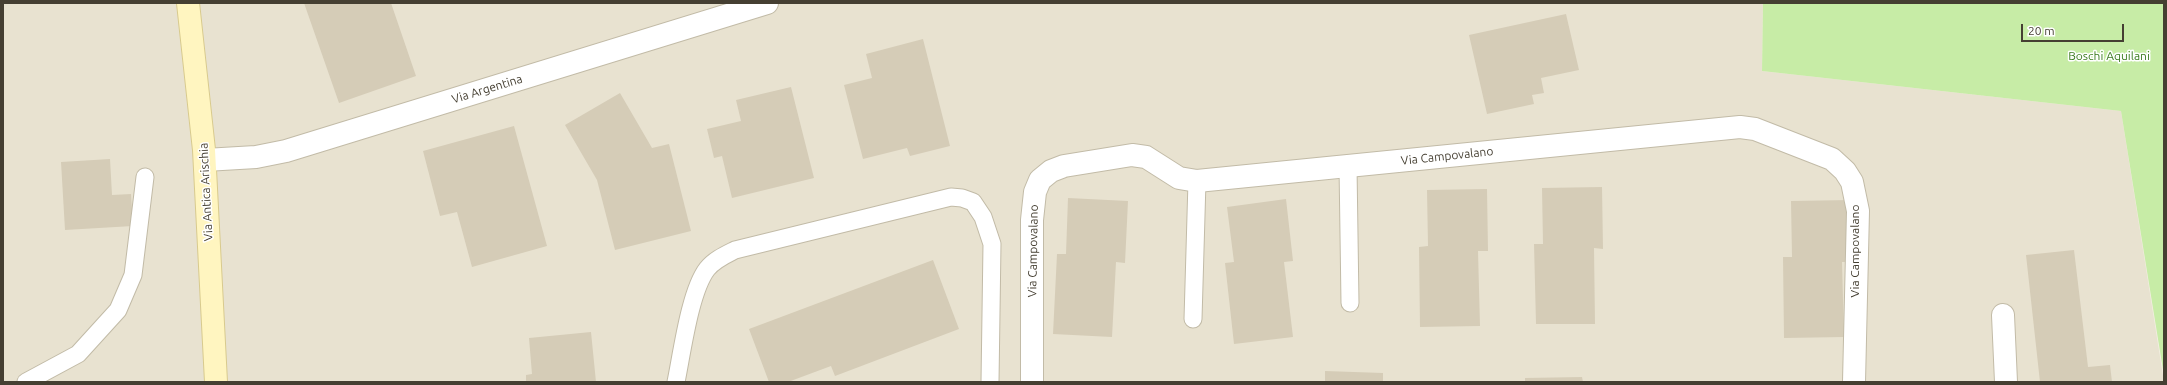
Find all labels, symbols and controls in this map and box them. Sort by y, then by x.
scale bar [2023,16,2126,42]
text: 20 m [2028,24,2055,37]
park label: Boschi Aquilani [2068,49,2150,63]
street label: Via Argentina [450,71,524,107]
street label: Via Antica Arischia [196,142,216,242]
street label: Via Campovalano [1400,144,1494,168]
street label: Via Campovalano [1025,204,1041,298]
street label: Via Campovalano [1848,205,1862,297]

